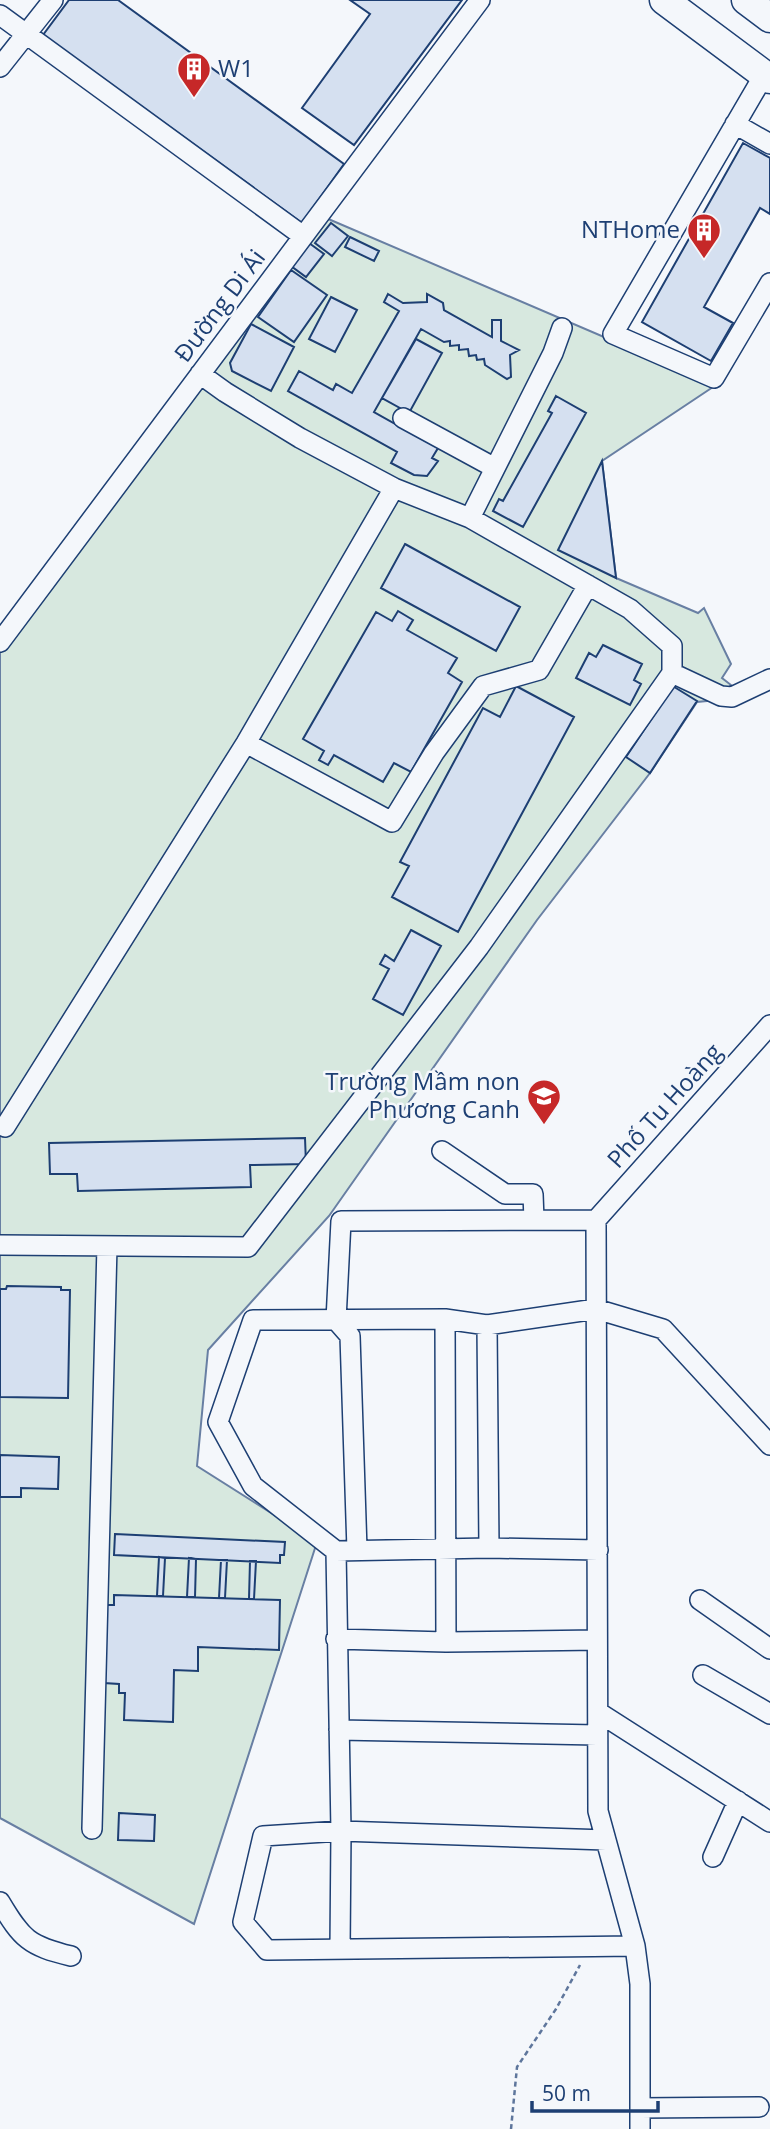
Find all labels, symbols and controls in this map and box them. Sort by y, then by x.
building icon: W1 [175,50,213,99]
place label: W1 [218,51,254,84]
building icon: NTHome [685,211,723,260]
place label: NTHome [581,212,680,245]
street label: Đường Di Ái [166,242,272,368]
street label: Phố Tu Hoàng [599,1036,729,1174]
place label: Trường Mầm non Phương Canh [325,1064,520,1125]
school or university icon: Trường Mầm non Phương Canh [525,1077,563,1126]
scale bar [532,2070,658,2114]
text: 50 m [542,2079,591,2107]

